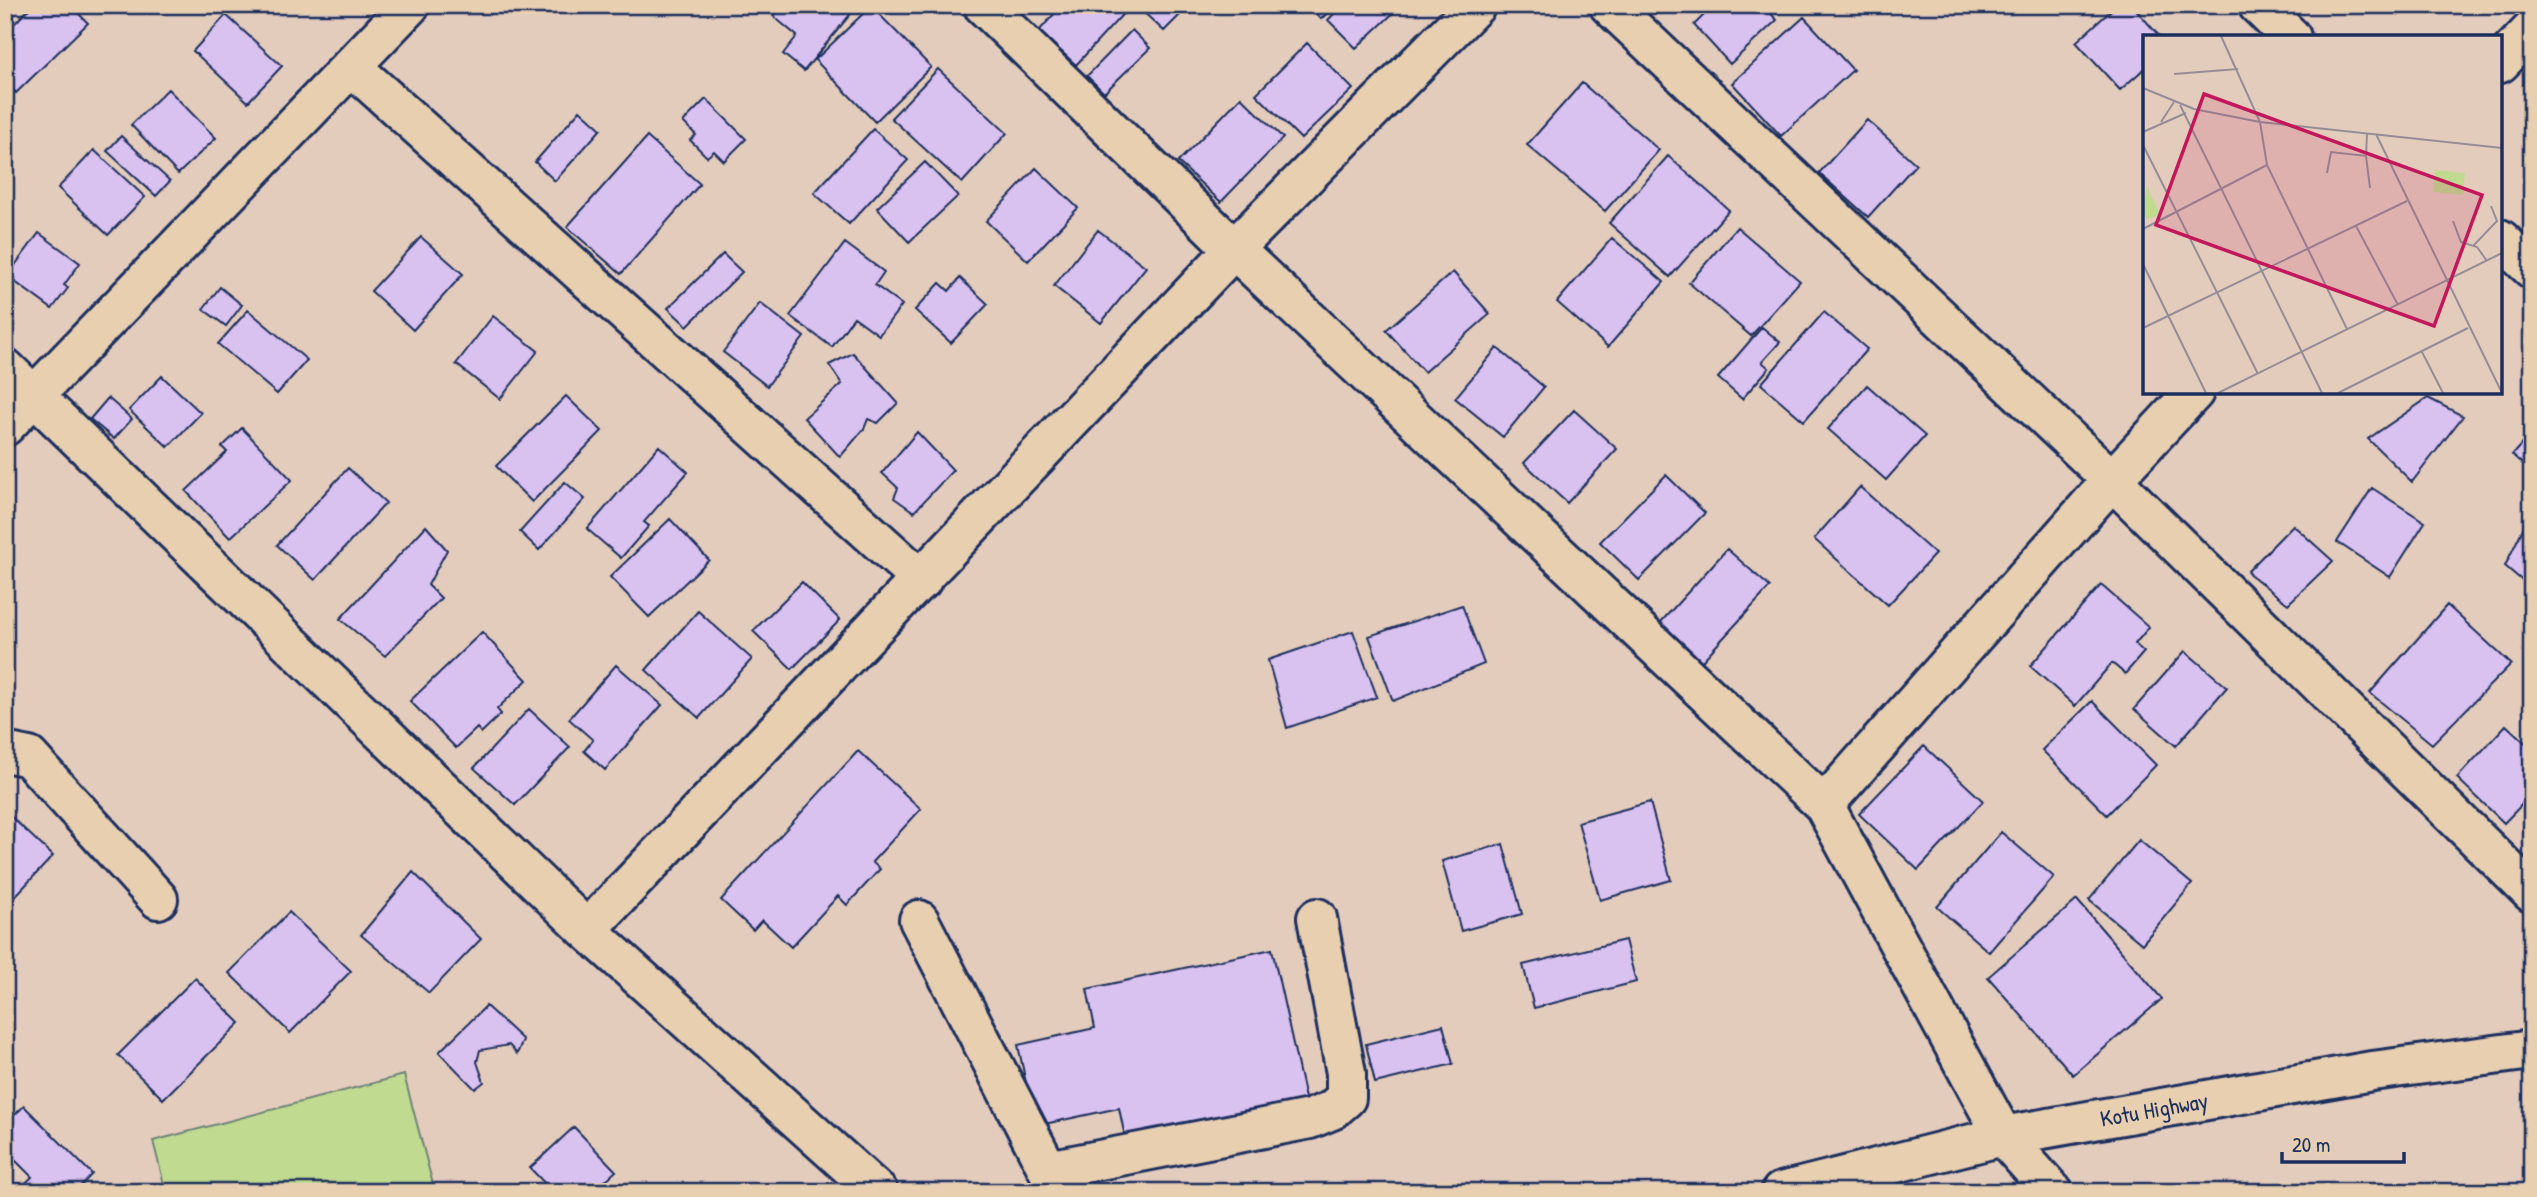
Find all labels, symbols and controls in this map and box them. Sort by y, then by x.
inset map [2143,35,2502,394]
street label: Kotu Highway [2098,1084,2211,1134]
scale bar [2282,1120,2404,1164]
text: 20 m [2292,1130,2330,1159]

